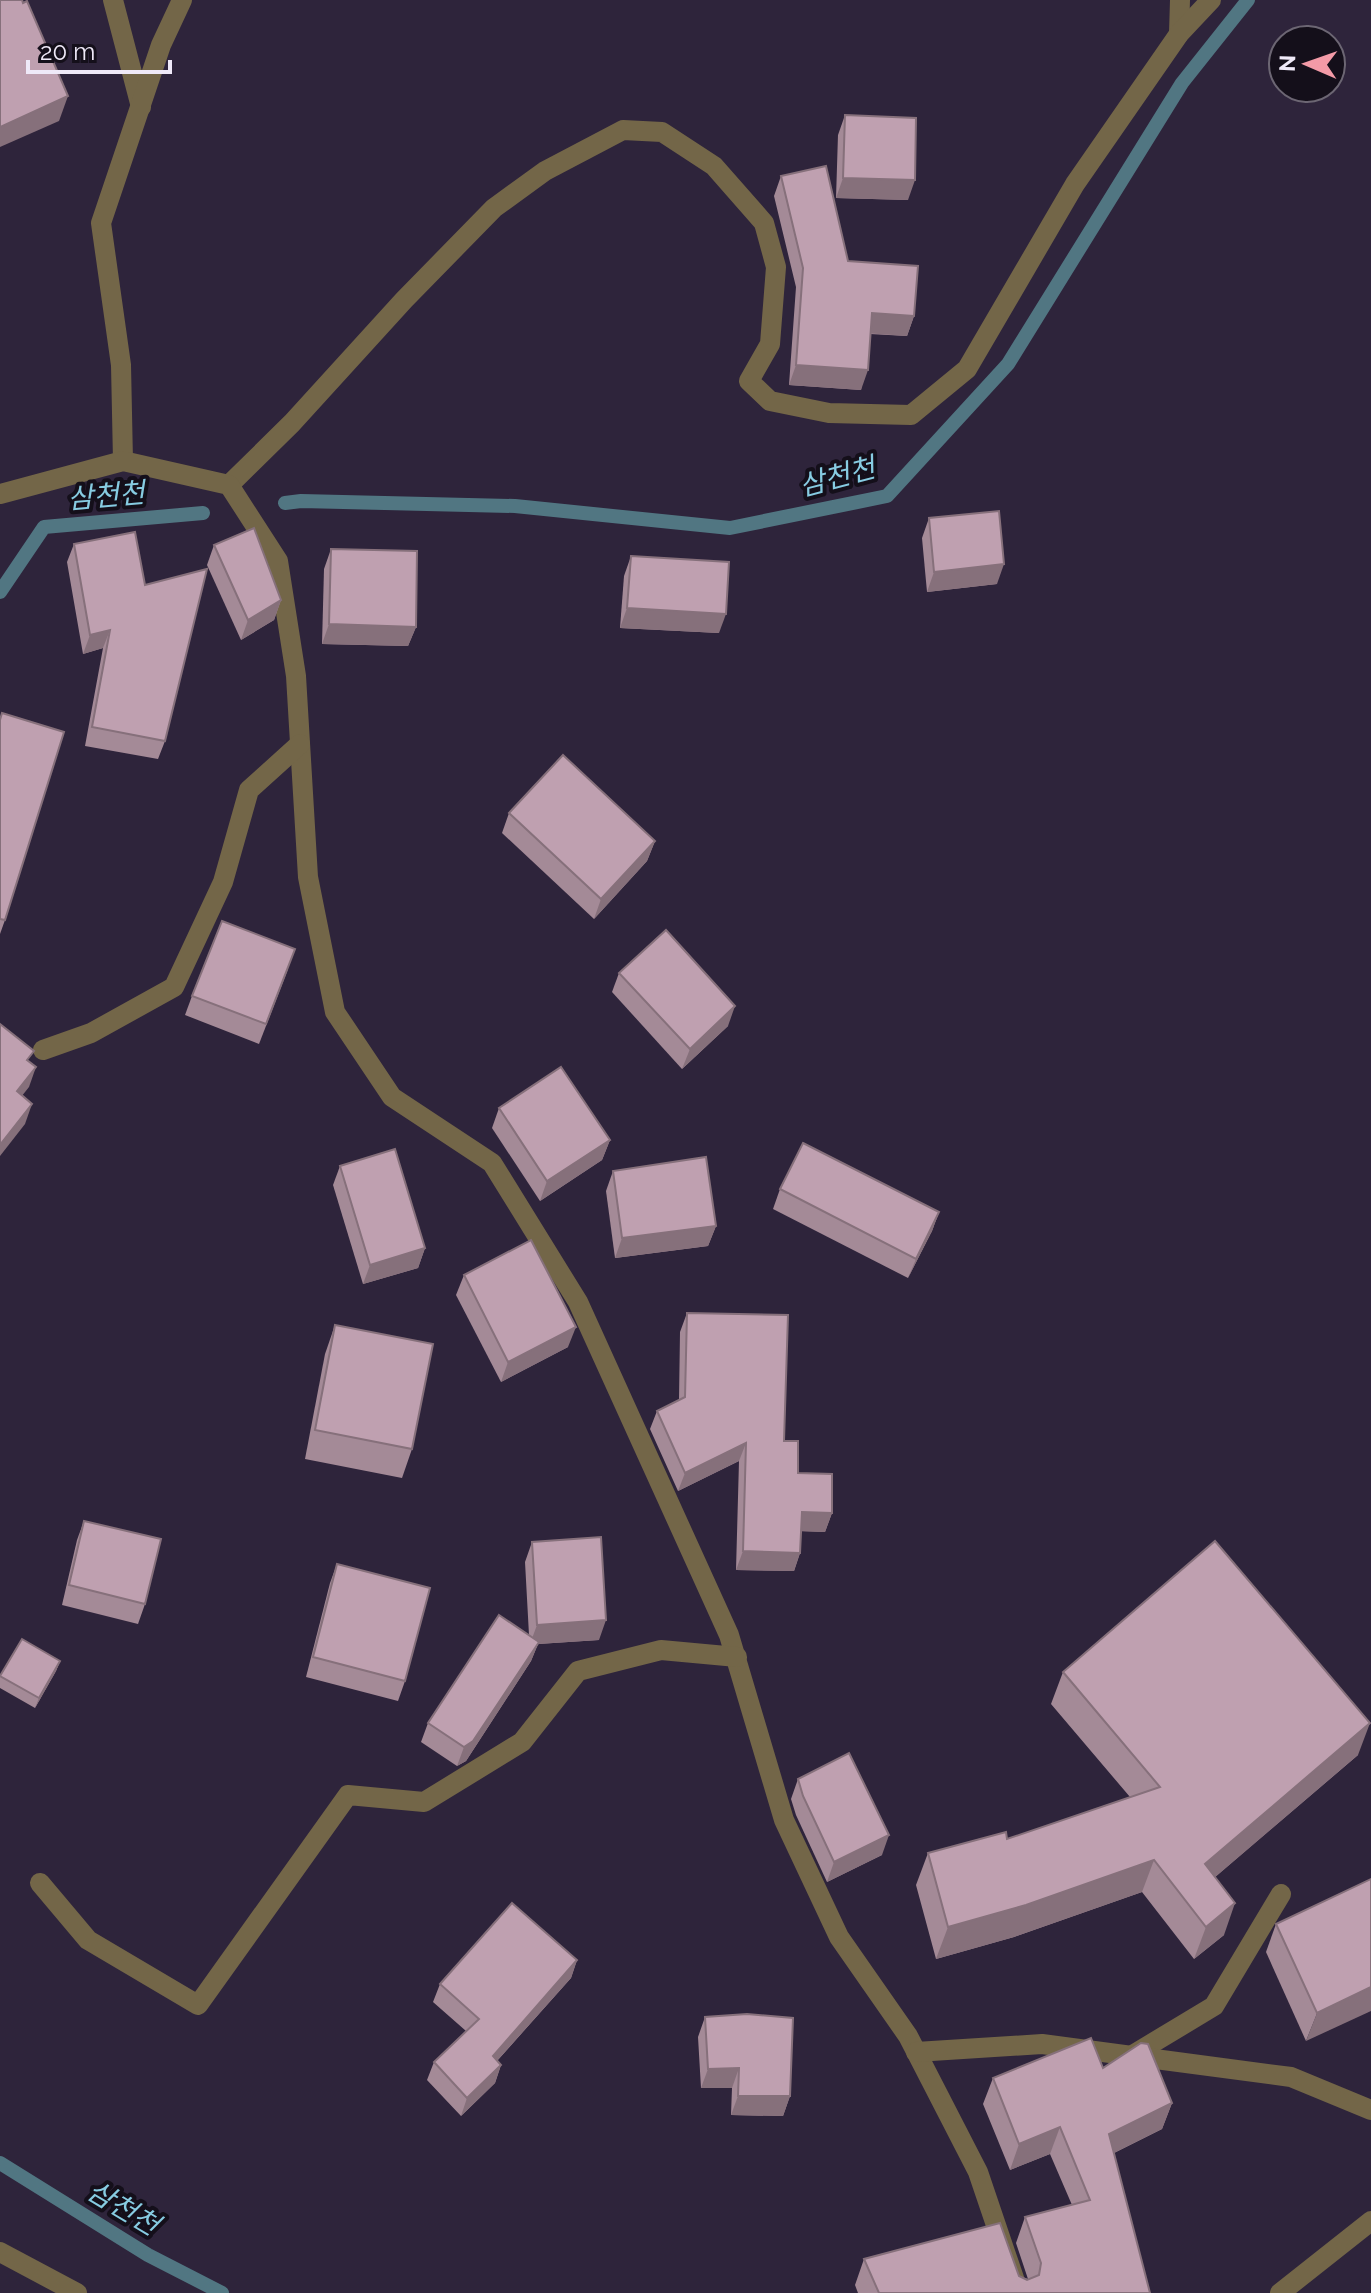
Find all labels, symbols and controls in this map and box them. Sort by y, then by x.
scale bar [28,24,170,74]
north arrow [1267,24,1347,104]
text: 20 m [40,37,95,66]
text: N [1274,54,1300,72]
water label: 삼천천 [795,450,882,503]
water label: 삼천천 [66,476,149,516]
water label: 삼천천 [81,2174,167,2244]

